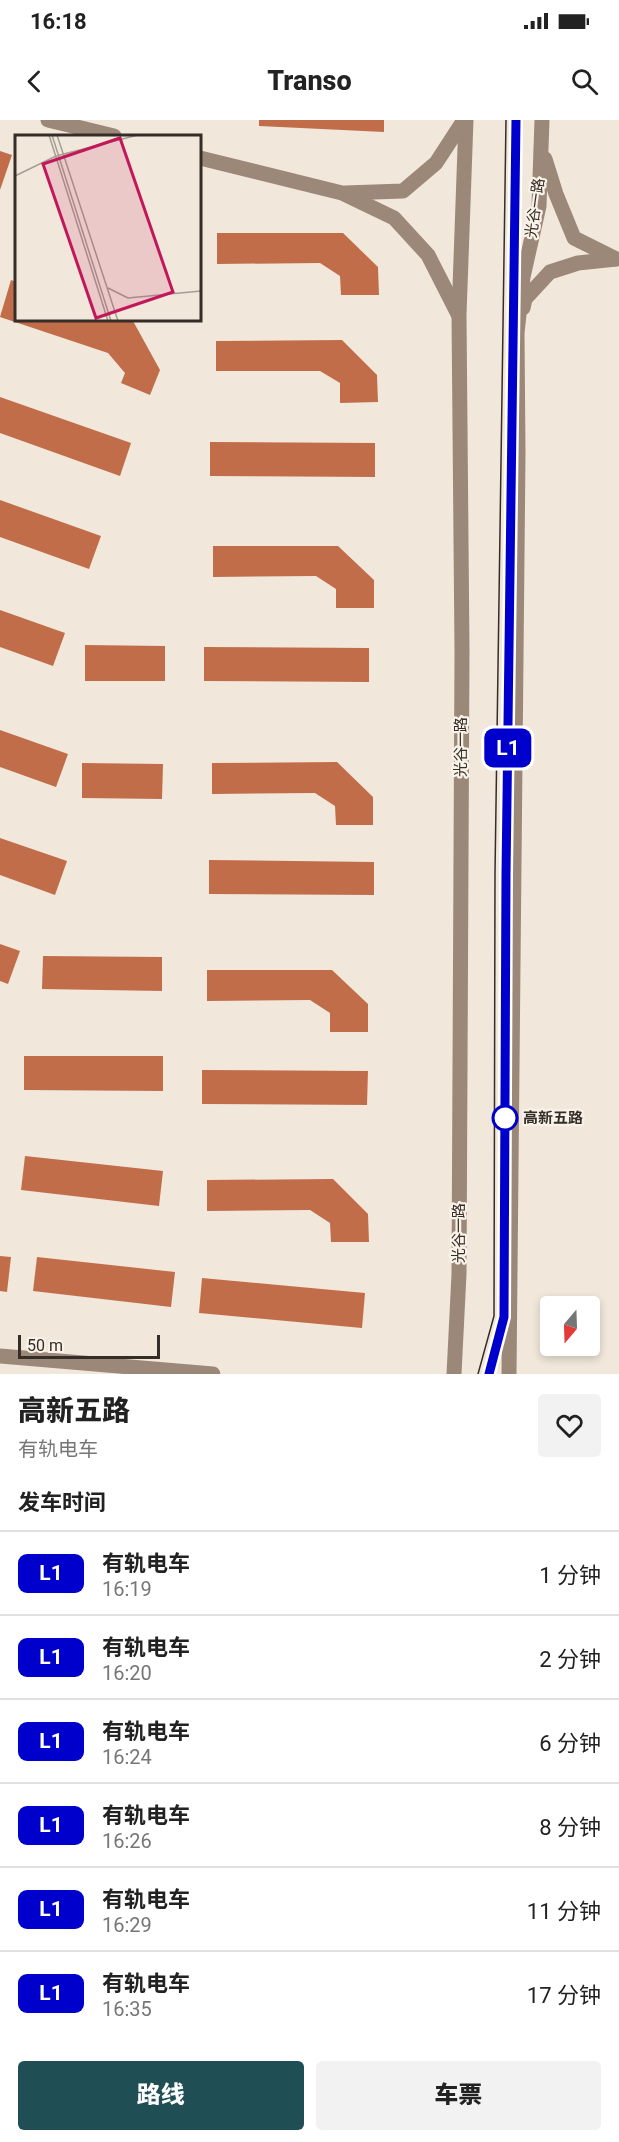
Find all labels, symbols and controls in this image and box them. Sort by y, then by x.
text: 16:18 [30,9,87,34]
icon: back [18,65,51,98]
text: Transo [267,65,352,97]
icon: search [568,65,601,98]
inset map [15,135,201,321]
street label: 光谷一路 [522,177,548,239]
street label: 光谷一路 [452,717,470,777]
line badge: L1 [481,728,535,768]
text: L1 [496,736,520,760]
marker: 高新五路 [492,1105,518,1131]
place label: 高新五路 [523,1109,583,1127]
street label: 光谷一路 [450,1203,468,1263]
north arrow [540,1296,600,1356]
map controls [540,1296,600,1356]
scale bar [18,1332,160,1360]
text: 50 m [27,1336,63,1355]
text: 高新五路 [18,1394,130,1427]
button: heart [538,1394,601,1457]
text: 有轨电车 [18,1437,98,1461]
text: 发车时间 [18,1490,106,1515]
text: 有轨电车 [102,1551,190,1576]
text: L1 [39,1561,63,1585]
text: 1 分钟 [539,1563,601,1588]
text: 16:19 [102,1577,152,1601]
text: 有轨电车 [102,1635,190,1660]
text: L1 [39,1645,63,1669]
text: 2 分钟 [539,1647,601,1672]
text: 16:20 [102,1661,152,1685]
text: 有轨电车 [102,1719,190,1744]
text: L1 [39,1729,63,1753]
text: 6 分钟 [539,1731,601,1756]
text: 16:24 [102,1745,152,1769]
text: 有轨电车 [102,1803,190,1828]
text: L1 [39,1813,63,1837]
text: 8 分钟 [539,1815,601,1840]
text: 16:26 [102,1829,152,1853]
text: 有轨电车 [102,1887,190,1912]
text: L1 [39,1897,63,1921]
text: 11 分钟 [527,1899,601,1924]
text: 16:29 [102,1913,152,1937]
text: 有轨电车 [102,1971,190,1996]
text: L1 [39,1981,63,2005]
text: 17 分钟 [527,1983,601,2008]
text: 16:35 [102,1997,152,2021]
button: 路线 [18,2061,304,2130]
button: 车票 [316,2061,601,2130]

